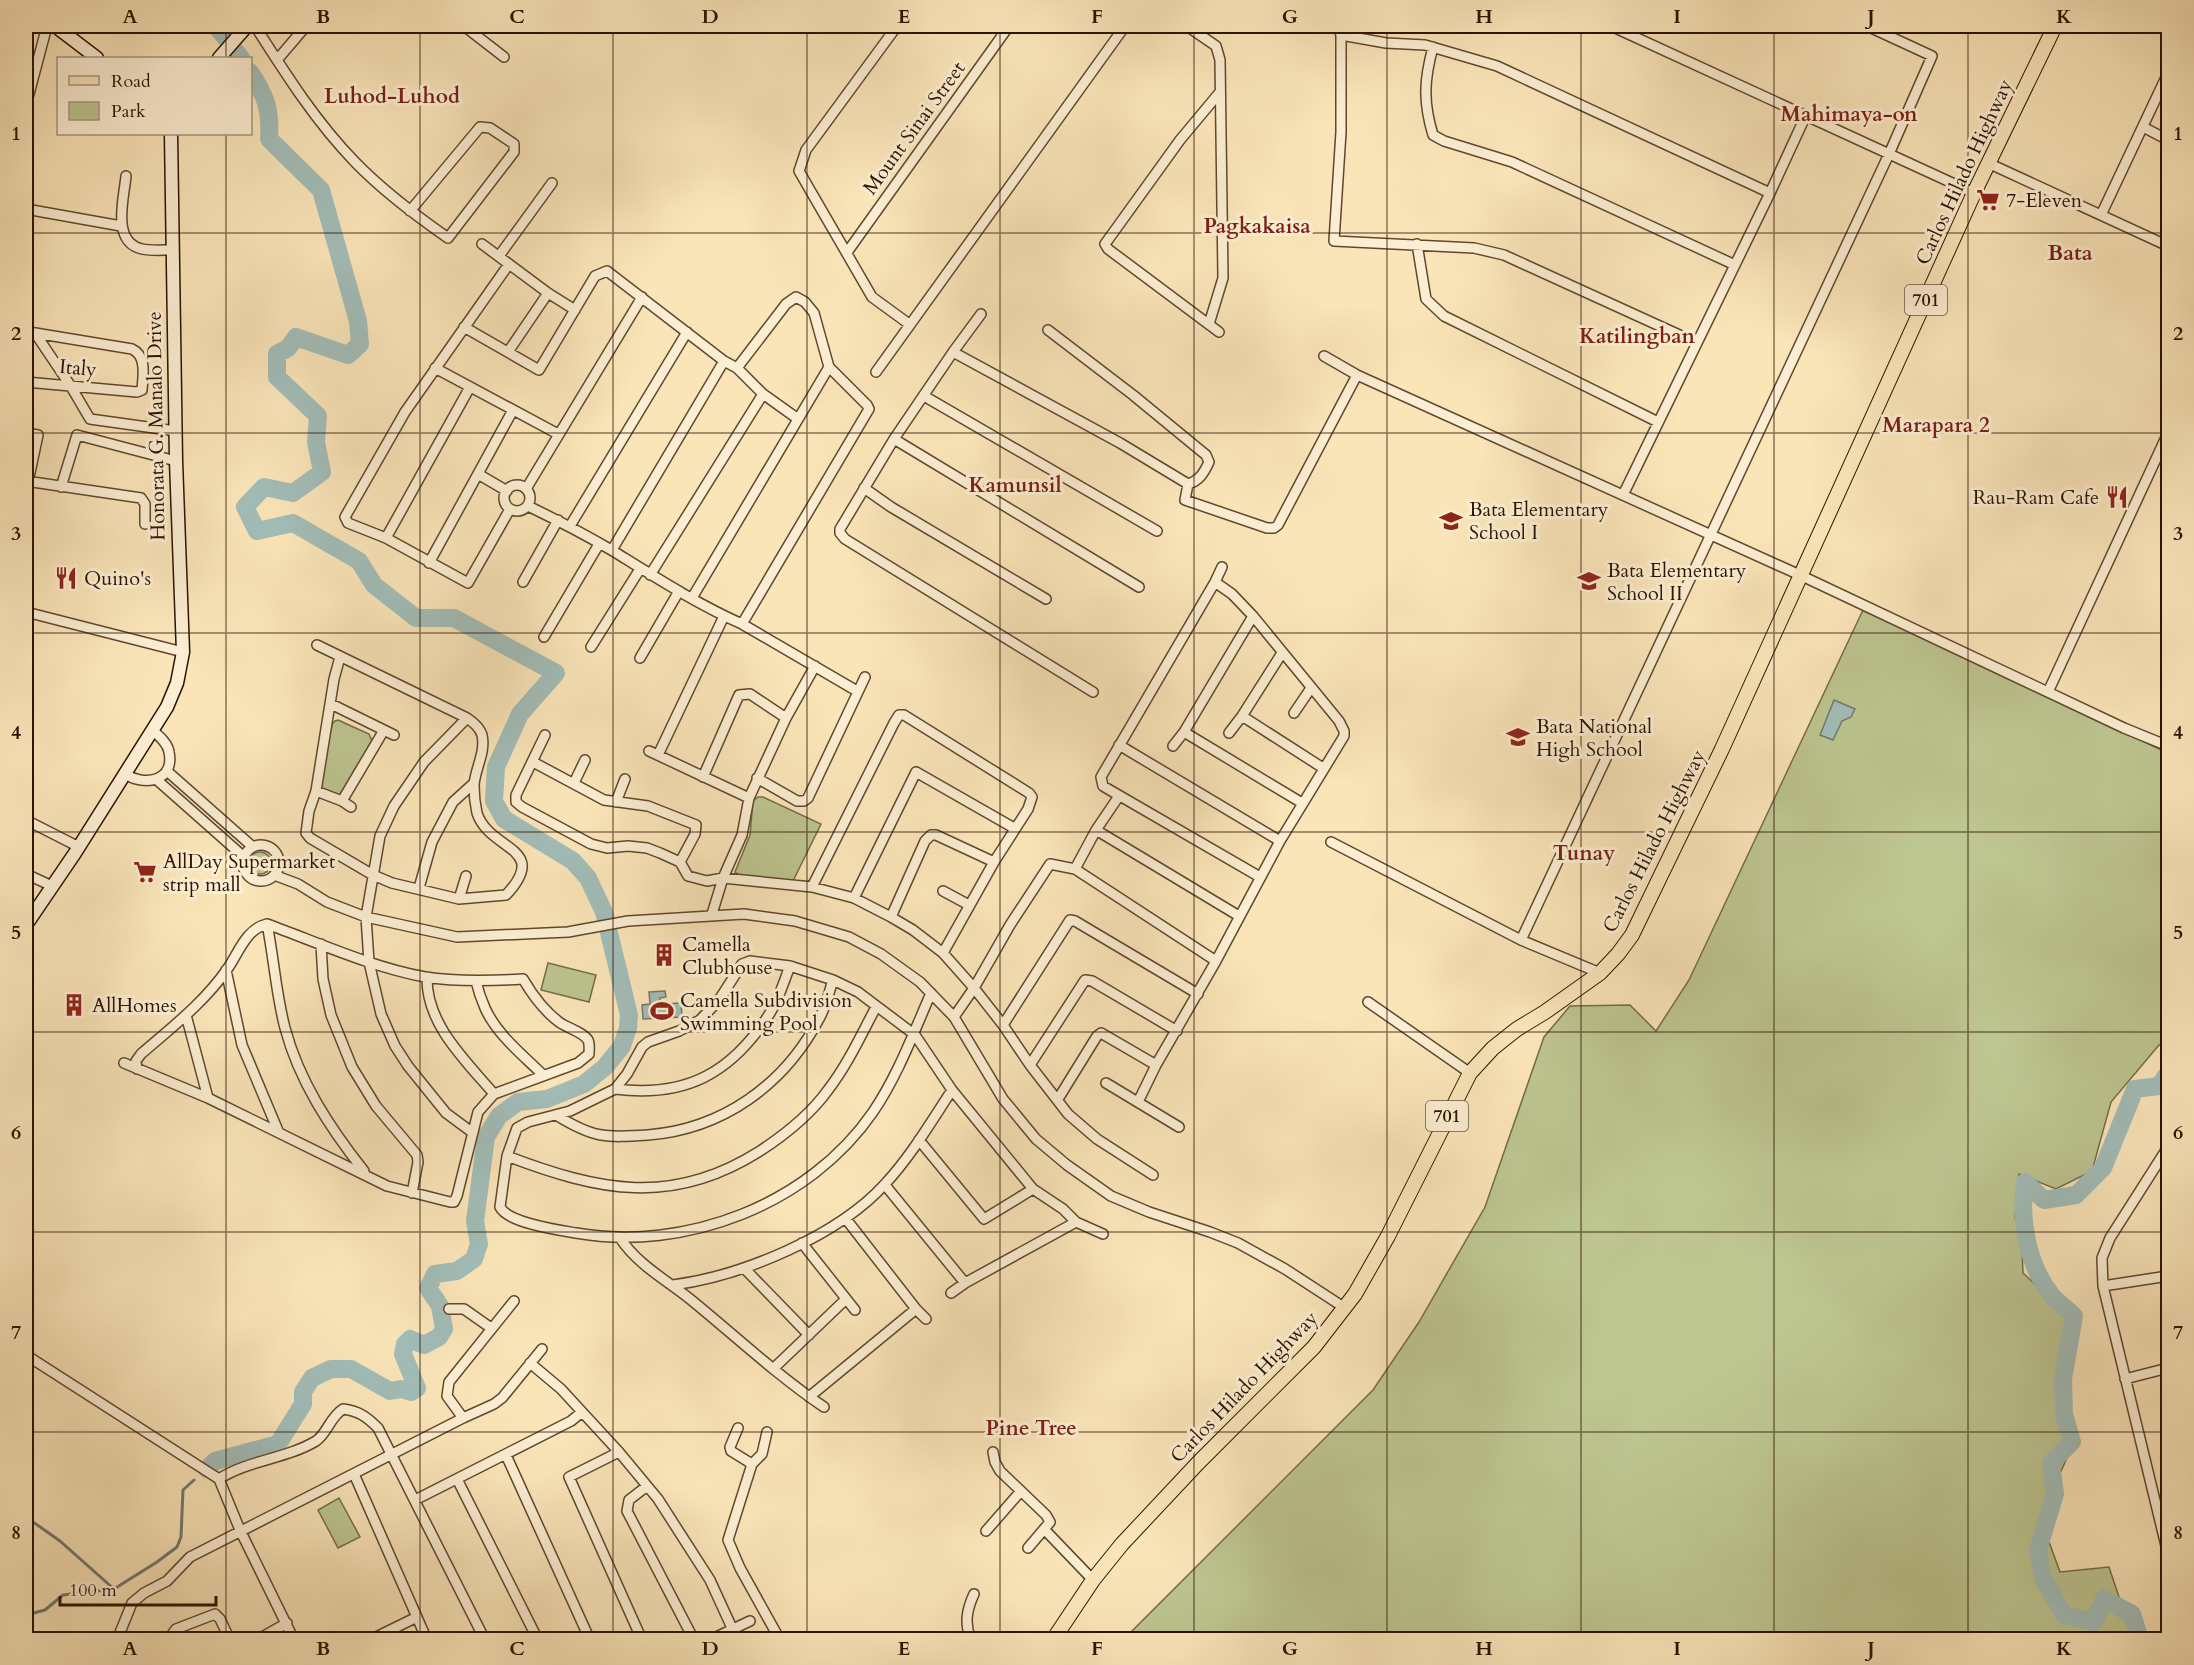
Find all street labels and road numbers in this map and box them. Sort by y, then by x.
street label: Mount Sinai Street [857,55,972,200]
street label: Carlos Hilado Highway [1909,74,2019,269]
road number: 701 [1905,285,1947,315]
street label: Honorata G. Manalo Drive [141,311,171,541]
street label: Italy [58,353,98,383]
street label: Carlos Hilado Highway [1596,745,1712,937]
road number: 701 [1426,1101,1468,1131]
street label: Carlos Hilado Highway [1164,1305,1324,1469]

